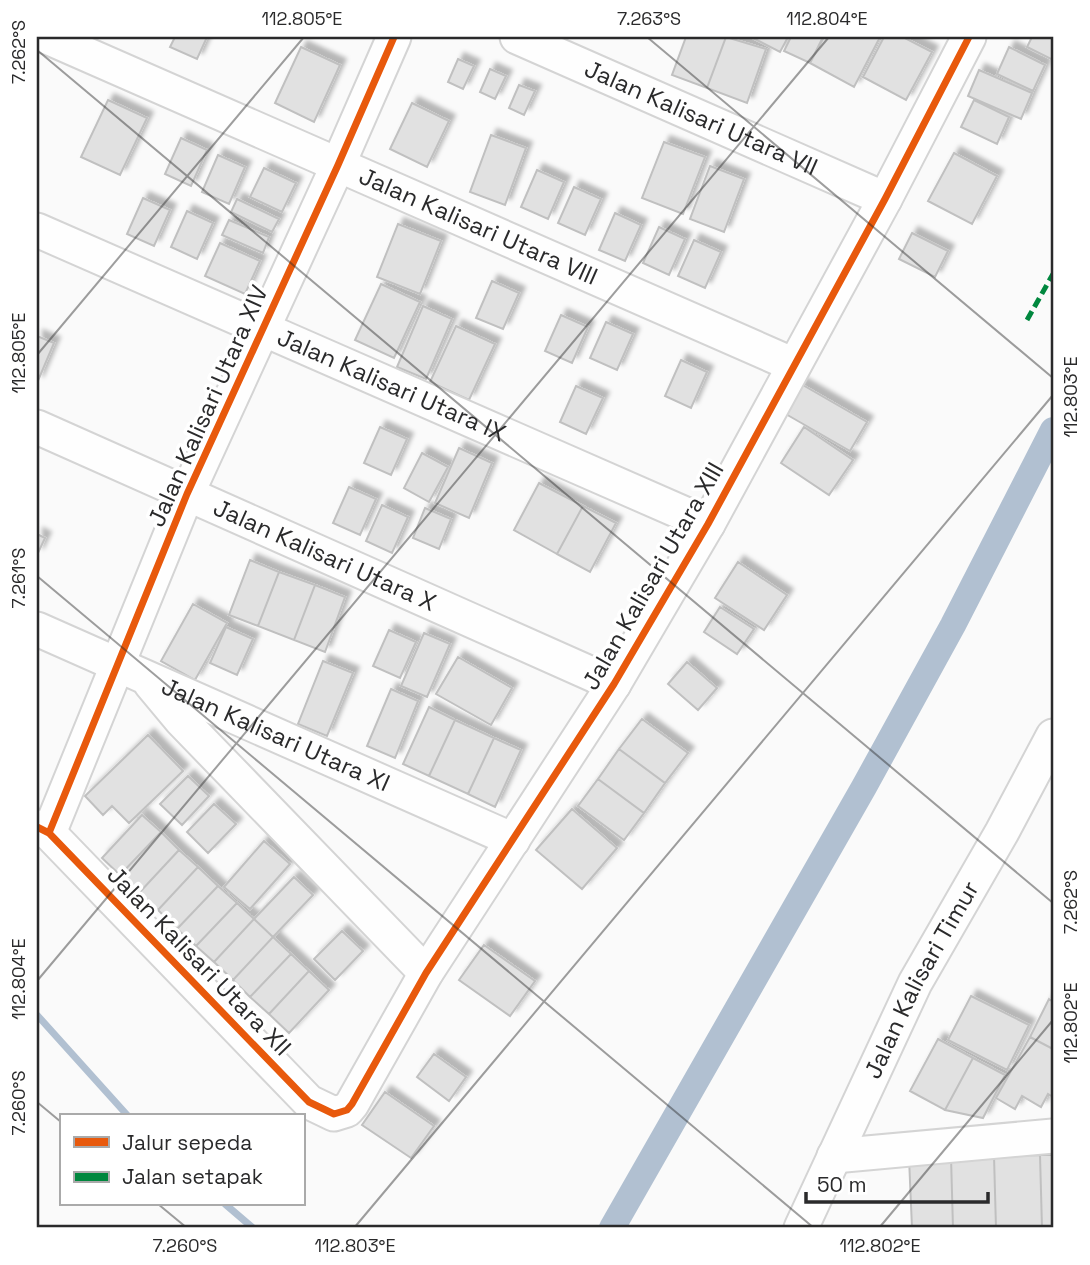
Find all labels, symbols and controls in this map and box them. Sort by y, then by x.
text: 112.805°E [262,7,342,30]
text: 7.263°S [617,7,681,30]
text: 112.804°E [786,7,868,30]
text: 7.262°S [7,20,30,84]
street label: Jalan Kalisari Utara VII [580,53,822,182]
street label: Jalan Kalisari Utara VIII [354,160,603,292]
street label: Jalan Kalisari Utara XIV [140,280,275,531]
text: 112.805°E [7,313,30,393]
street label: Jalan Kalisari Utara IX [273,321,511,448]
text: 112.803°E [1059,356,1082,438]
street label: Jalan Kalisari Utara XIII [575,456,730,695]
street label: Jalan Kalisari Utara X [209,492,441,618]
text: 7.261°S [7,548,30,608]
street label: Jalan Kalisari Utara XI [157,670,395,798]
street label: Jalan Kalisari Utara XII [101,859,298,1062]
text: 7.262°S [1059,870,1082,934]
street label: Jalan Kalisari Timur [857,875,986,1083]
text: 112.804°E [7,938,30,1020]
text: 112.802°E [1059,982,1082,1064]
text: 7.260°S [7,1071,30,1135]
legend [60,1114,304,1206]
text: Jalur sepeda [122,1129,252,1156]
scale bar [806,1160,988,1204]
text: Jalan setapak [122,1163,263,1190]
text: 50 m [817,1171,867,1198]
text: 7.260°S [153,1234,217,1257]
text: 112.803°E [314,1234,396,1257]
text: 112.802°E [839,1234,921,1257]

